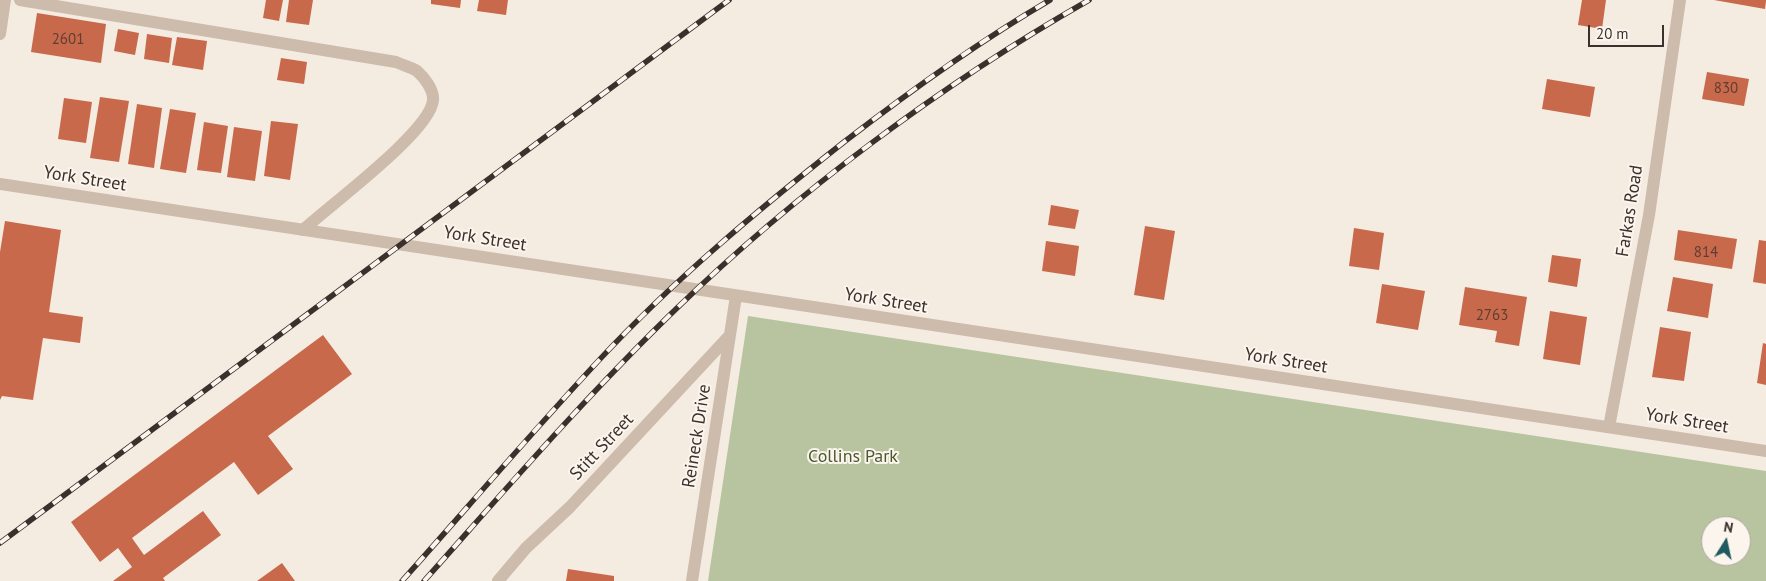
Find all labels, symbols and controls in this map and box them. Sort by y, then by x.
scale bar [1591,15,1667,47]
text: 20 m [1596,24,1629,43]
house number: 2601 [52,31,84,49]
house number: 830 [1714,80,1738,98]
street label: York Street [42,162,128,196]
street label: Farkas Road [1612,164,1648,258]
street label: York Street [442,222,528,256]
house number: 814 [1694,244,1718,262]
street label: York Street [843,284,929,318]
house number: 2763 [1476,307,1508,325]
street label: York Street [1243,344,1329,378]
street label: Reineck Drive [678,383,716,489]
street label: York Street [1644,404,1730,438]
street label: Stitt Street [566,409,638,485]
park label: Collins Park [808,446,898,468]
north arrow [1701,516,1751,566]
text: N [1722,518,1735,537]

